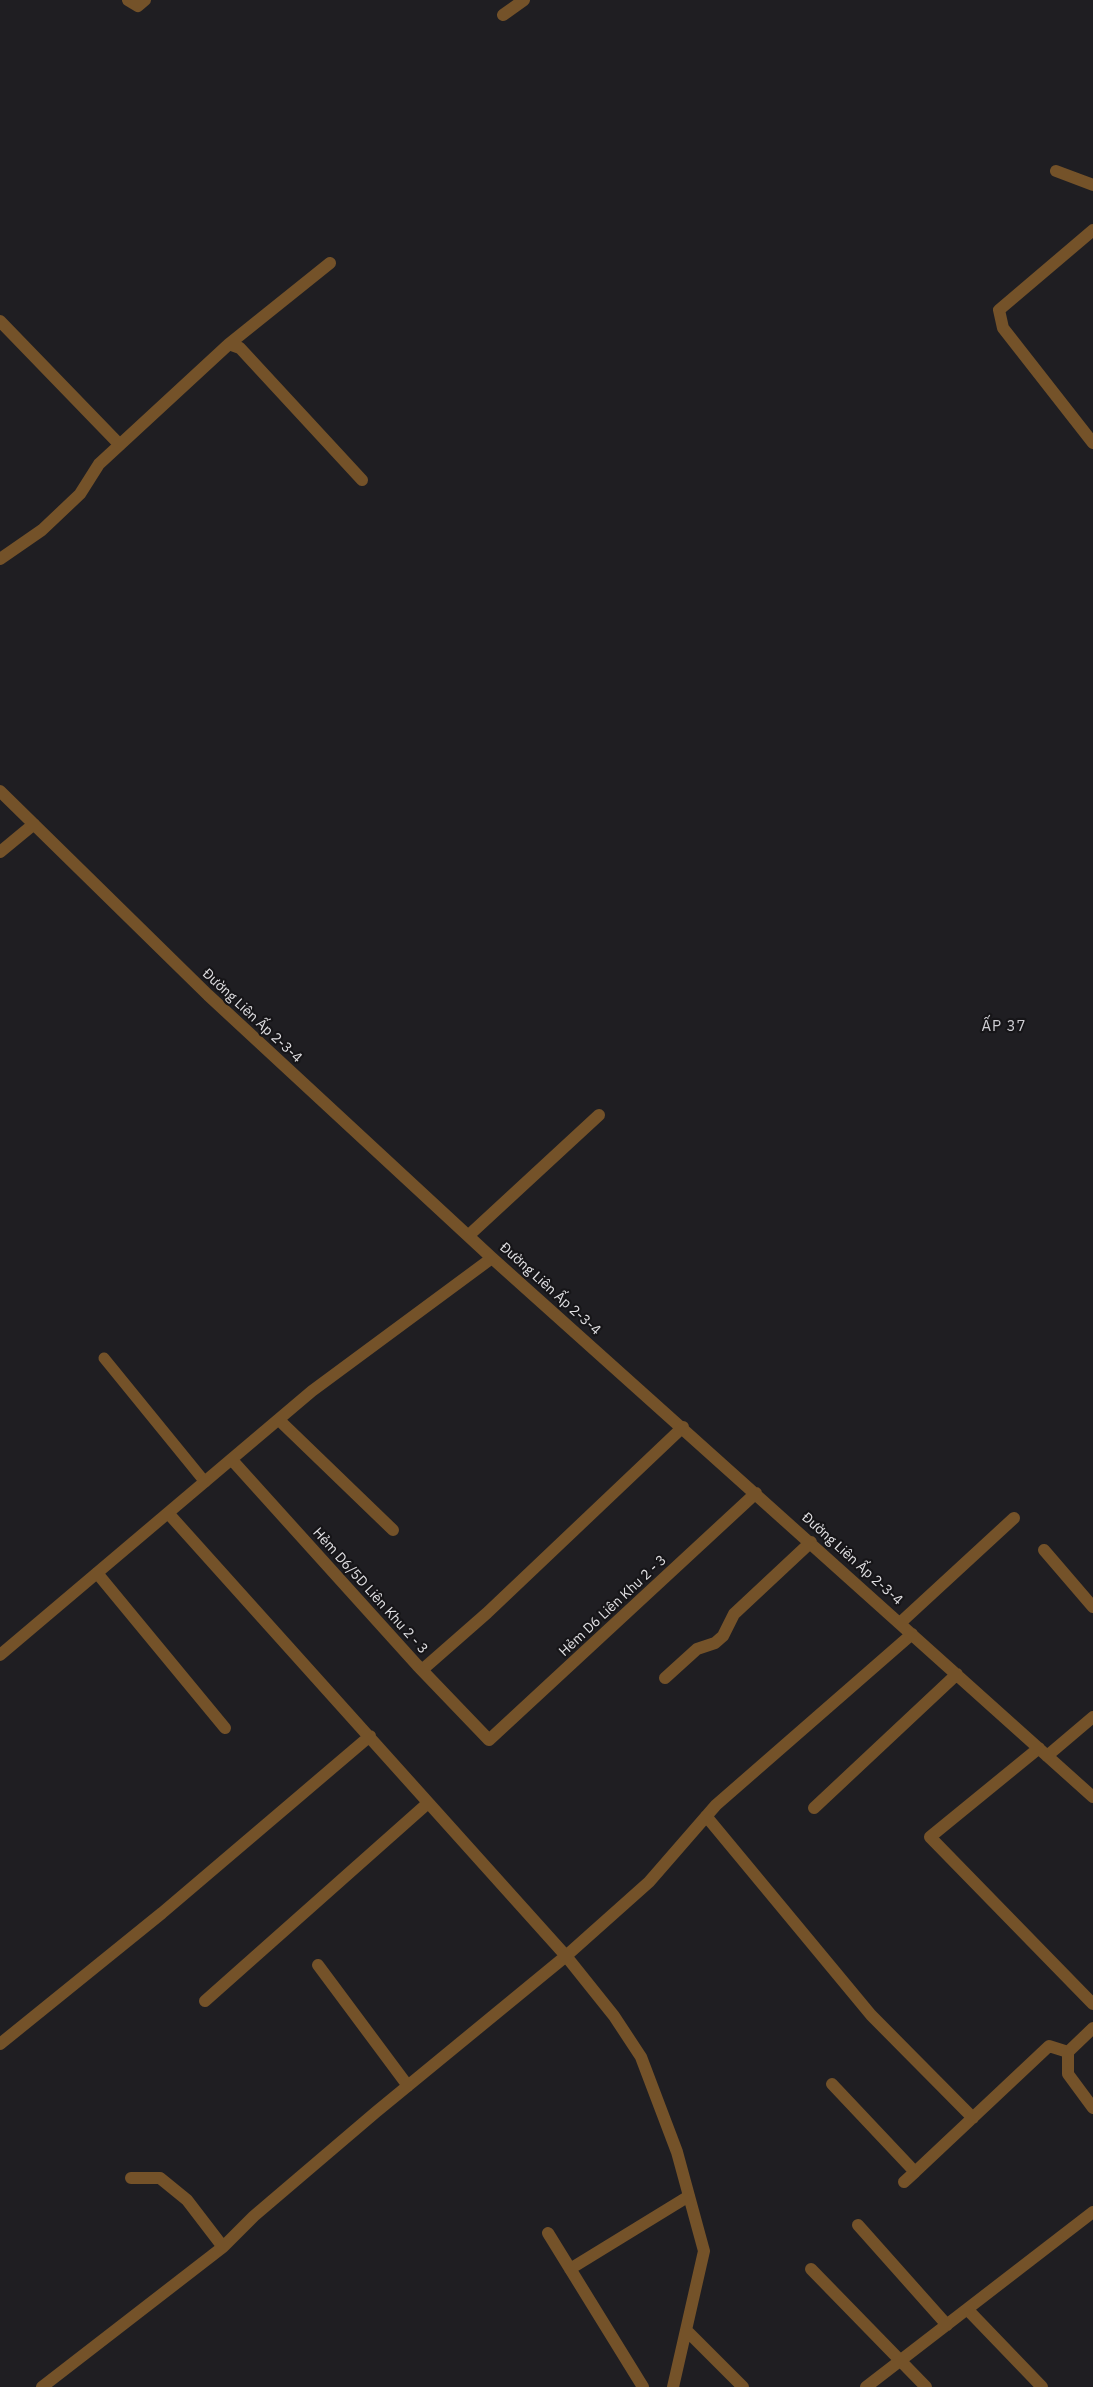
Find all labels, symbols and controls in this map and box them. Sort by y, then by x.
street label: Đường Liên Ấp 2-3-4 [199,965,305,1067]
district label: ẤP 37 [981,1018,1027,1036]
street label: Đường Liên Ấp 2-3-4 [496,1239,604,1339]
street label: Đường Liên Ấp 2-3-4 [798,1509,906,1609]
street label: Hẻm D6/5D Liên Khu 2 - 3 [309,1524,431,1658]
street label: Hẻm D6 Liên Khu 2 - 3 [556,1552,670,1660]

